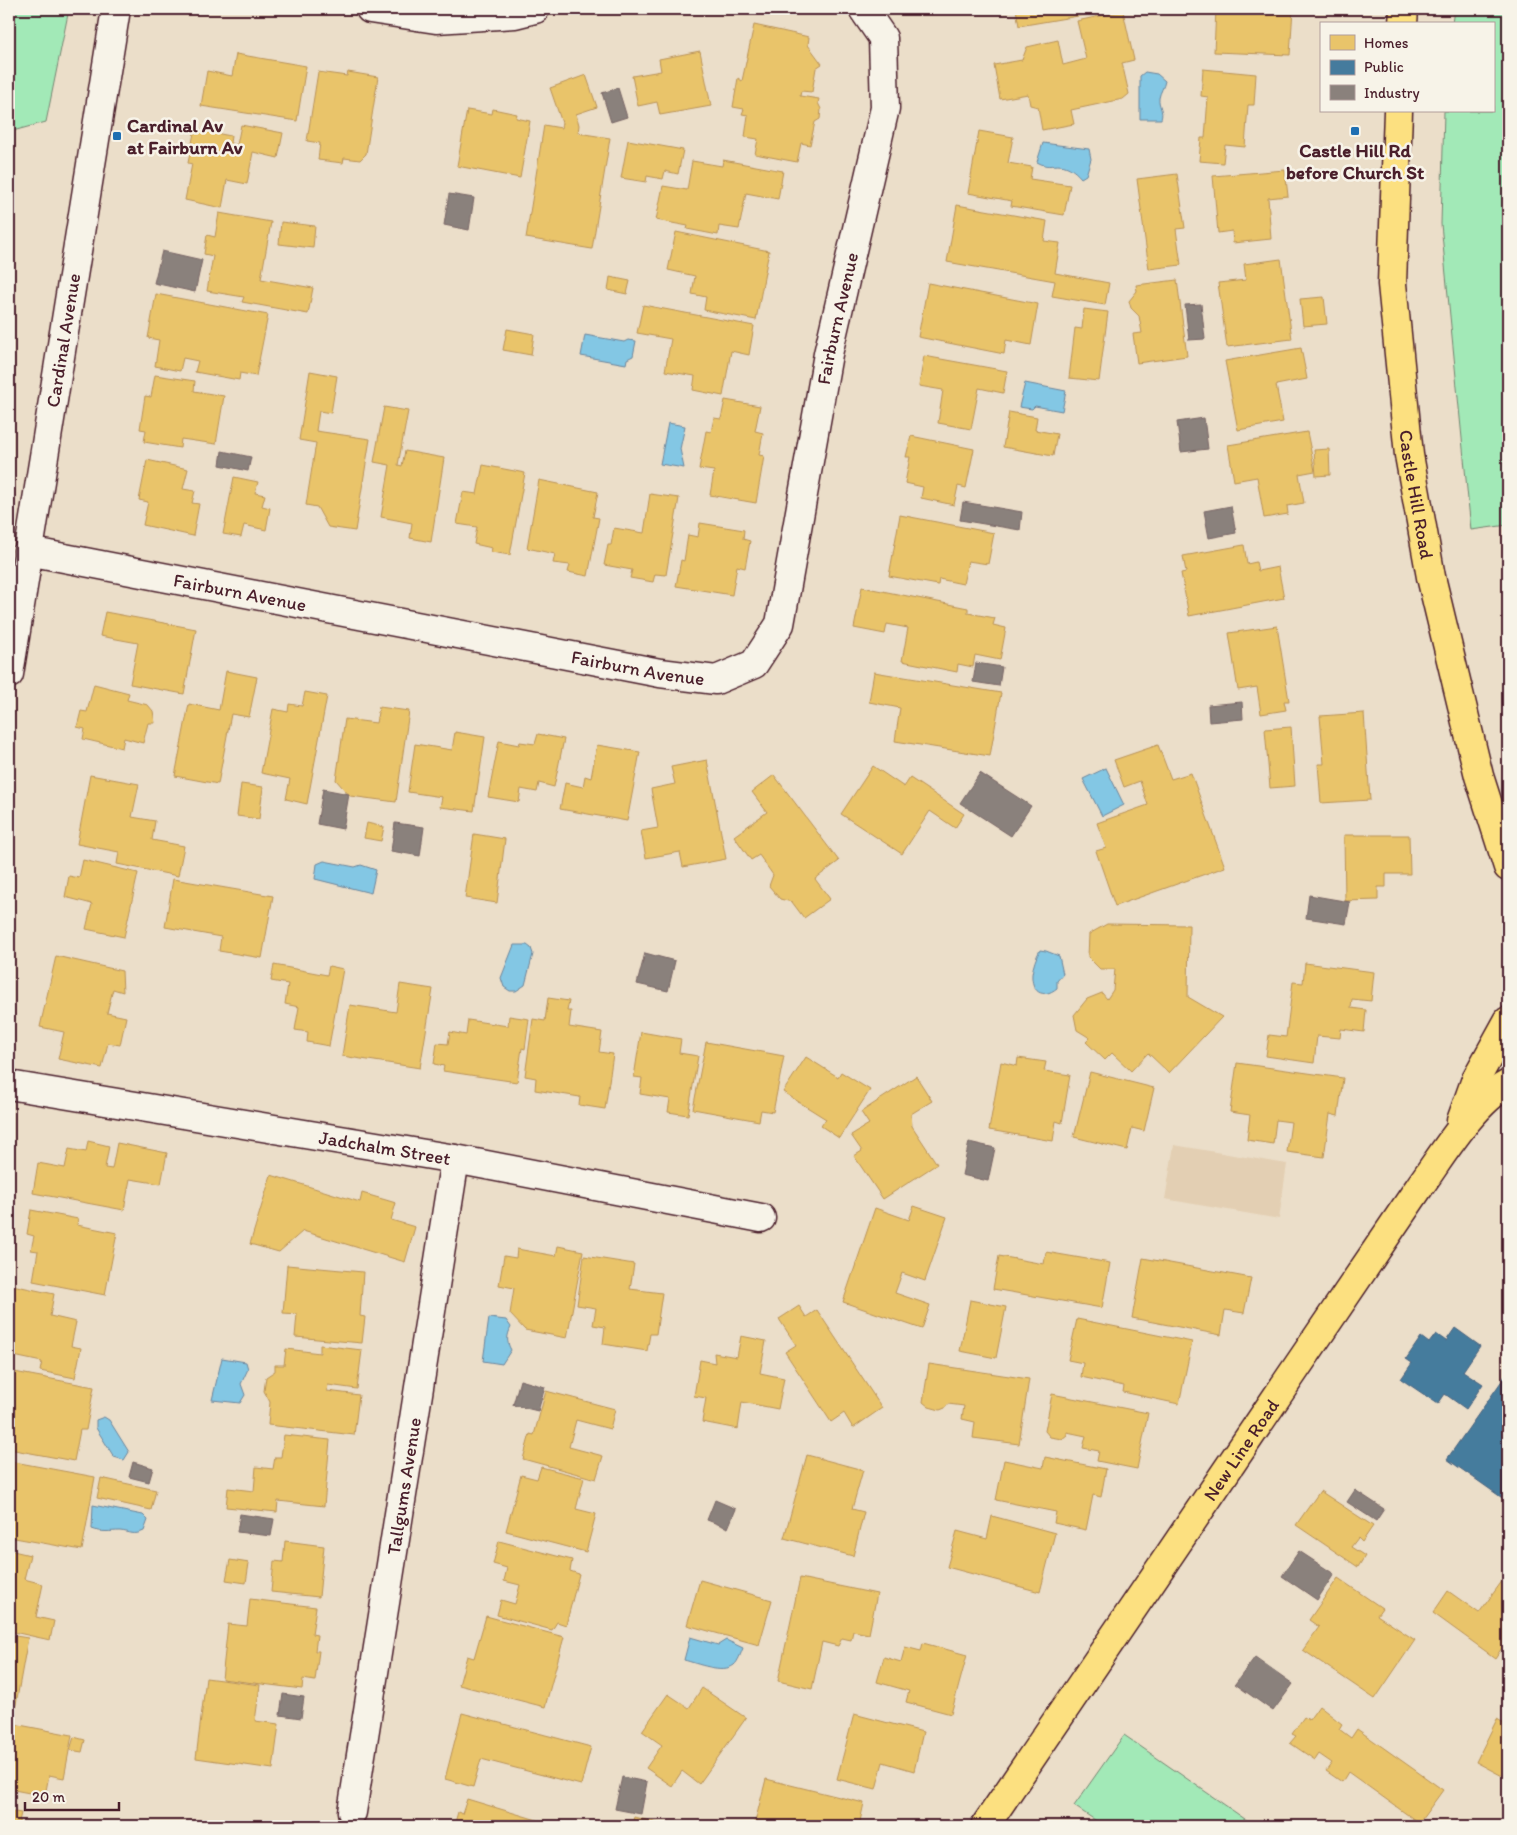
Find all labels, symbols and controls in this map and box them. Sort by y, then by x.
legend [1320,22,1494,112]
text: Homes [1364,34,1409,52]
text: Public [1364,58,1404,76]
text: Industry [1364,84,1420,102]
place label: Cardinal Av at Fairburn Av [127,114,243,159]
marker: Castle Hill Rd before Church St [1349,125,1361,137]
marker: Cardinal Av at Fairburn Av [111,130,123,142]
place label: Castle Hill Rd before Church St [1286,139,1425,184]
street label: Fairburn Avenue [812,250,863,386]
street label: Cardinal Avenue [41,272,85,409]
street label: Castle Hill Road [1395,429,1439,561]
street label: Fairburn Avenue [172,568,308,617]
street label: Fairburn Avenue [569,645,706,690]
street label: Jadchalm Street [317,1126,452,1170]
street label: New Line Road [1198,1394,1284,1505]
street label: Tallgums Avenue [382,1416,426,1556]
scale bar [25,1780,119,1812]
text: 20 m [32,1788,66,1806]

